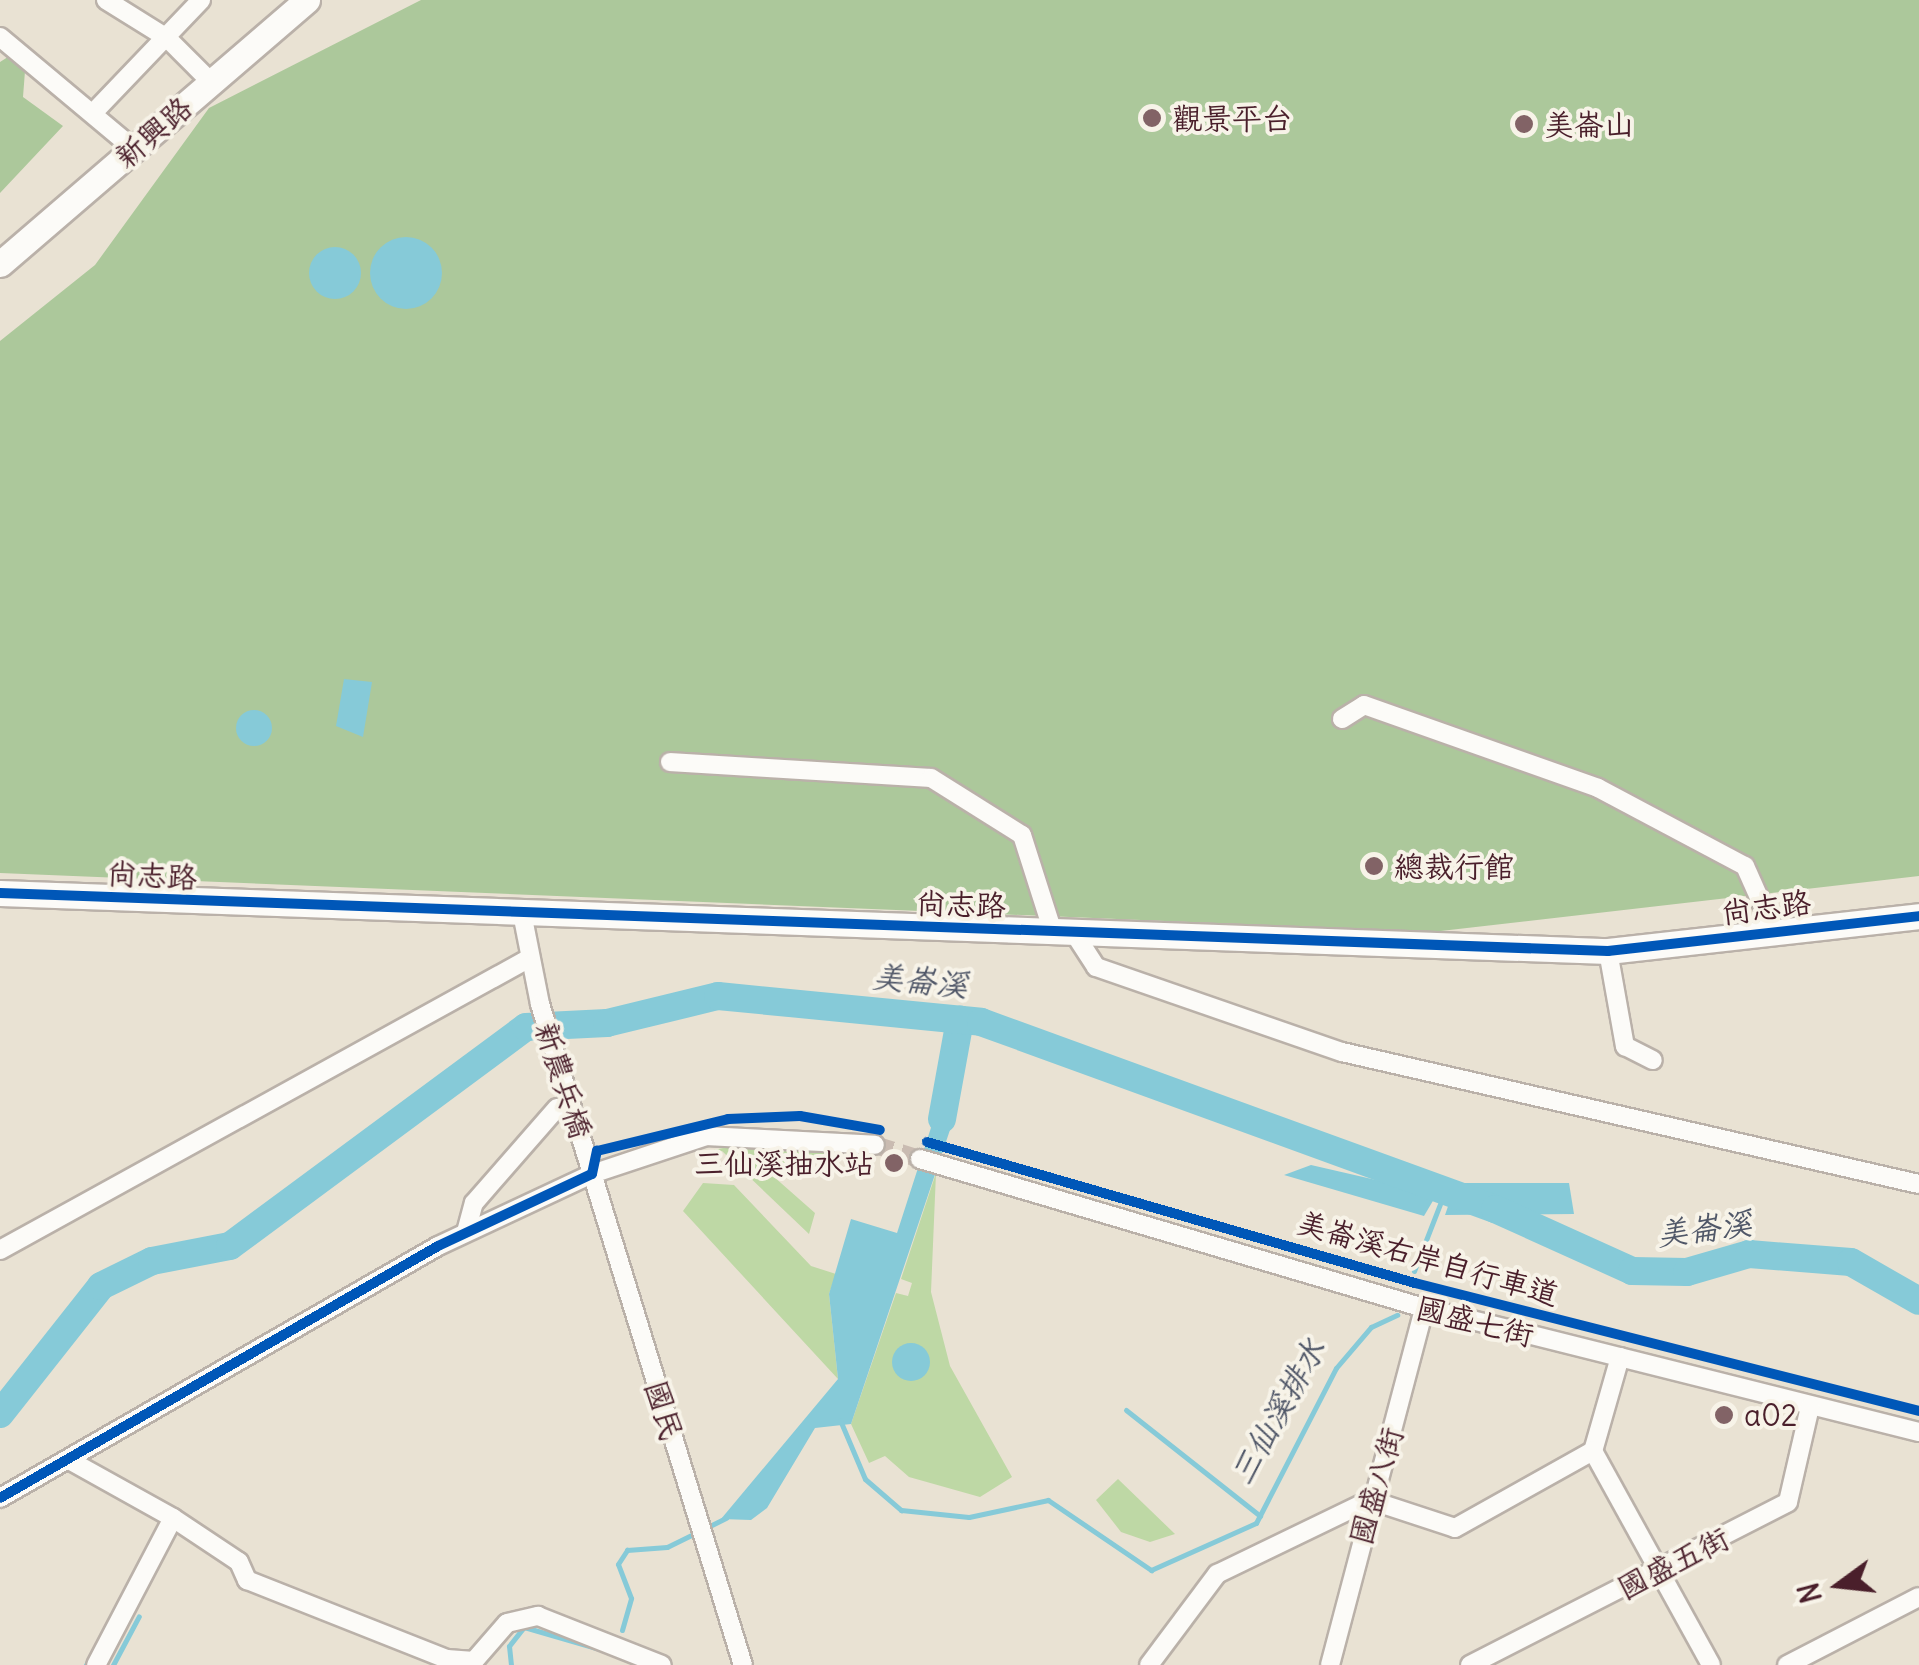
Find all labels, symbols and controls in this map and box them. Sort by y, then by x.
street label: 新興路 [107,89,199,175]
place label: 觀景平台 [1172,100,1292,136]
place label: 美崙山 [1544,106,1634,142]
marker: 觀景平台 [1141,107,1163,129]
marker: 美崙山 [1513,113,1535,135]
place label: 總裁行館 [1394,848,1514,884]
street label: 尚志路 [106,855,198,895]
marker: 總裁行館 [1363,855,1385,877]
street label: 尚志路 [915,884,1007,924]
street label: 尚志路 [1719,884,1813,930]
water label: 美崙溪 [870,957,970,1005]
street label: 新農兵橋 [528,1017,600,1143]
place label: 三仙溪抽水站 [694,1145,874,1181]
marker: 三仙溪抽水站 [883,1152,905,1174]
street label: 美崙溪右岸自行車道 [1293,1203,1563,1313]
water label: 美崙溪 [1654,1204,1754,1254]
street label: 國盛七街 [1412,1289,1538,1353]
water label: 三仙溪排水 [1222,1333,1334,1491]
street label: 國民 [638,1376,690,1444]
place label: a02 [1744,1397,1797,1433]
marker: a02 [1713,1404,1735,1426]
street label: 國盛八街 [1342,1423,1410,1549]
street label: 國盛五街 [1611,1520,1735,1606]
north arrow [1789,1535,1889,1635]
text: N [1790,1579,1830,1607]

